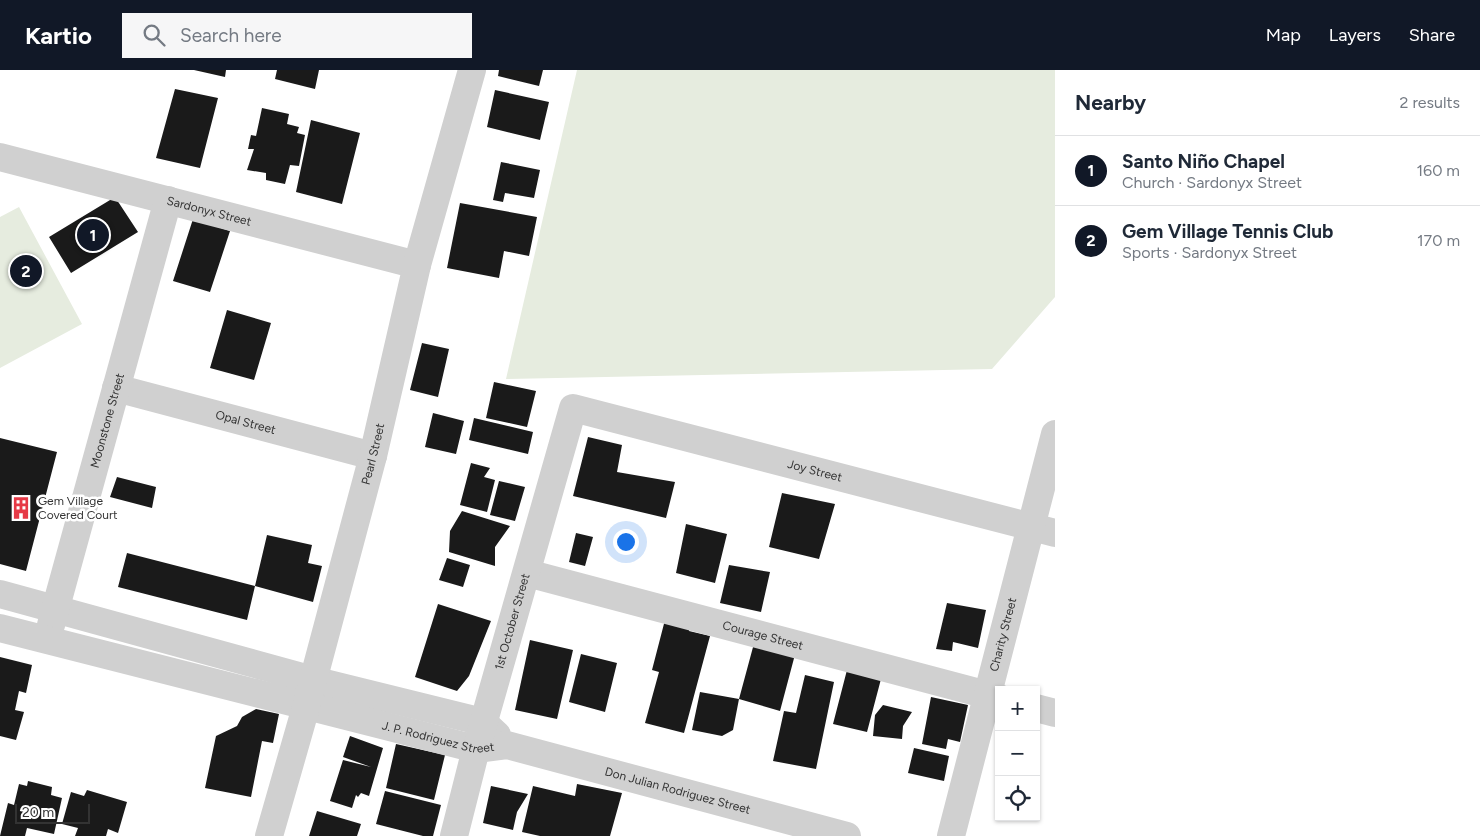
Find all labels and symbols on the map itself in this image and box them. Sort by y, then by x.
street label: Sardonyx Street [165,193,253,229]
pin: 1 [77,216,109,254]
pin: 2 [10,252,42,290]
street label: Moonstone Street [88,371,127,470]
street label: Opal Street [214,408,278,437]
street label: Pearl Street [359,421,387,486]
street label: Joy Street [786,457,844,485]
place label: Gem Village Covered Court [38,494,118,522]
building icon: Gem Village Covered Court [8,495,34,521]
your location [613,529,639,555]
street label: 1st October Street [492,571,533,672]
street label: Charity Street [987,596,1019,673]
street label: Courage Street [721,618,805,653]
street label: J. P. Rodriguez Street [380,718,496,756]
street label: Don Julian Rodriguez Street [603,764,752,817]
scale bar [15,801,90,824]

